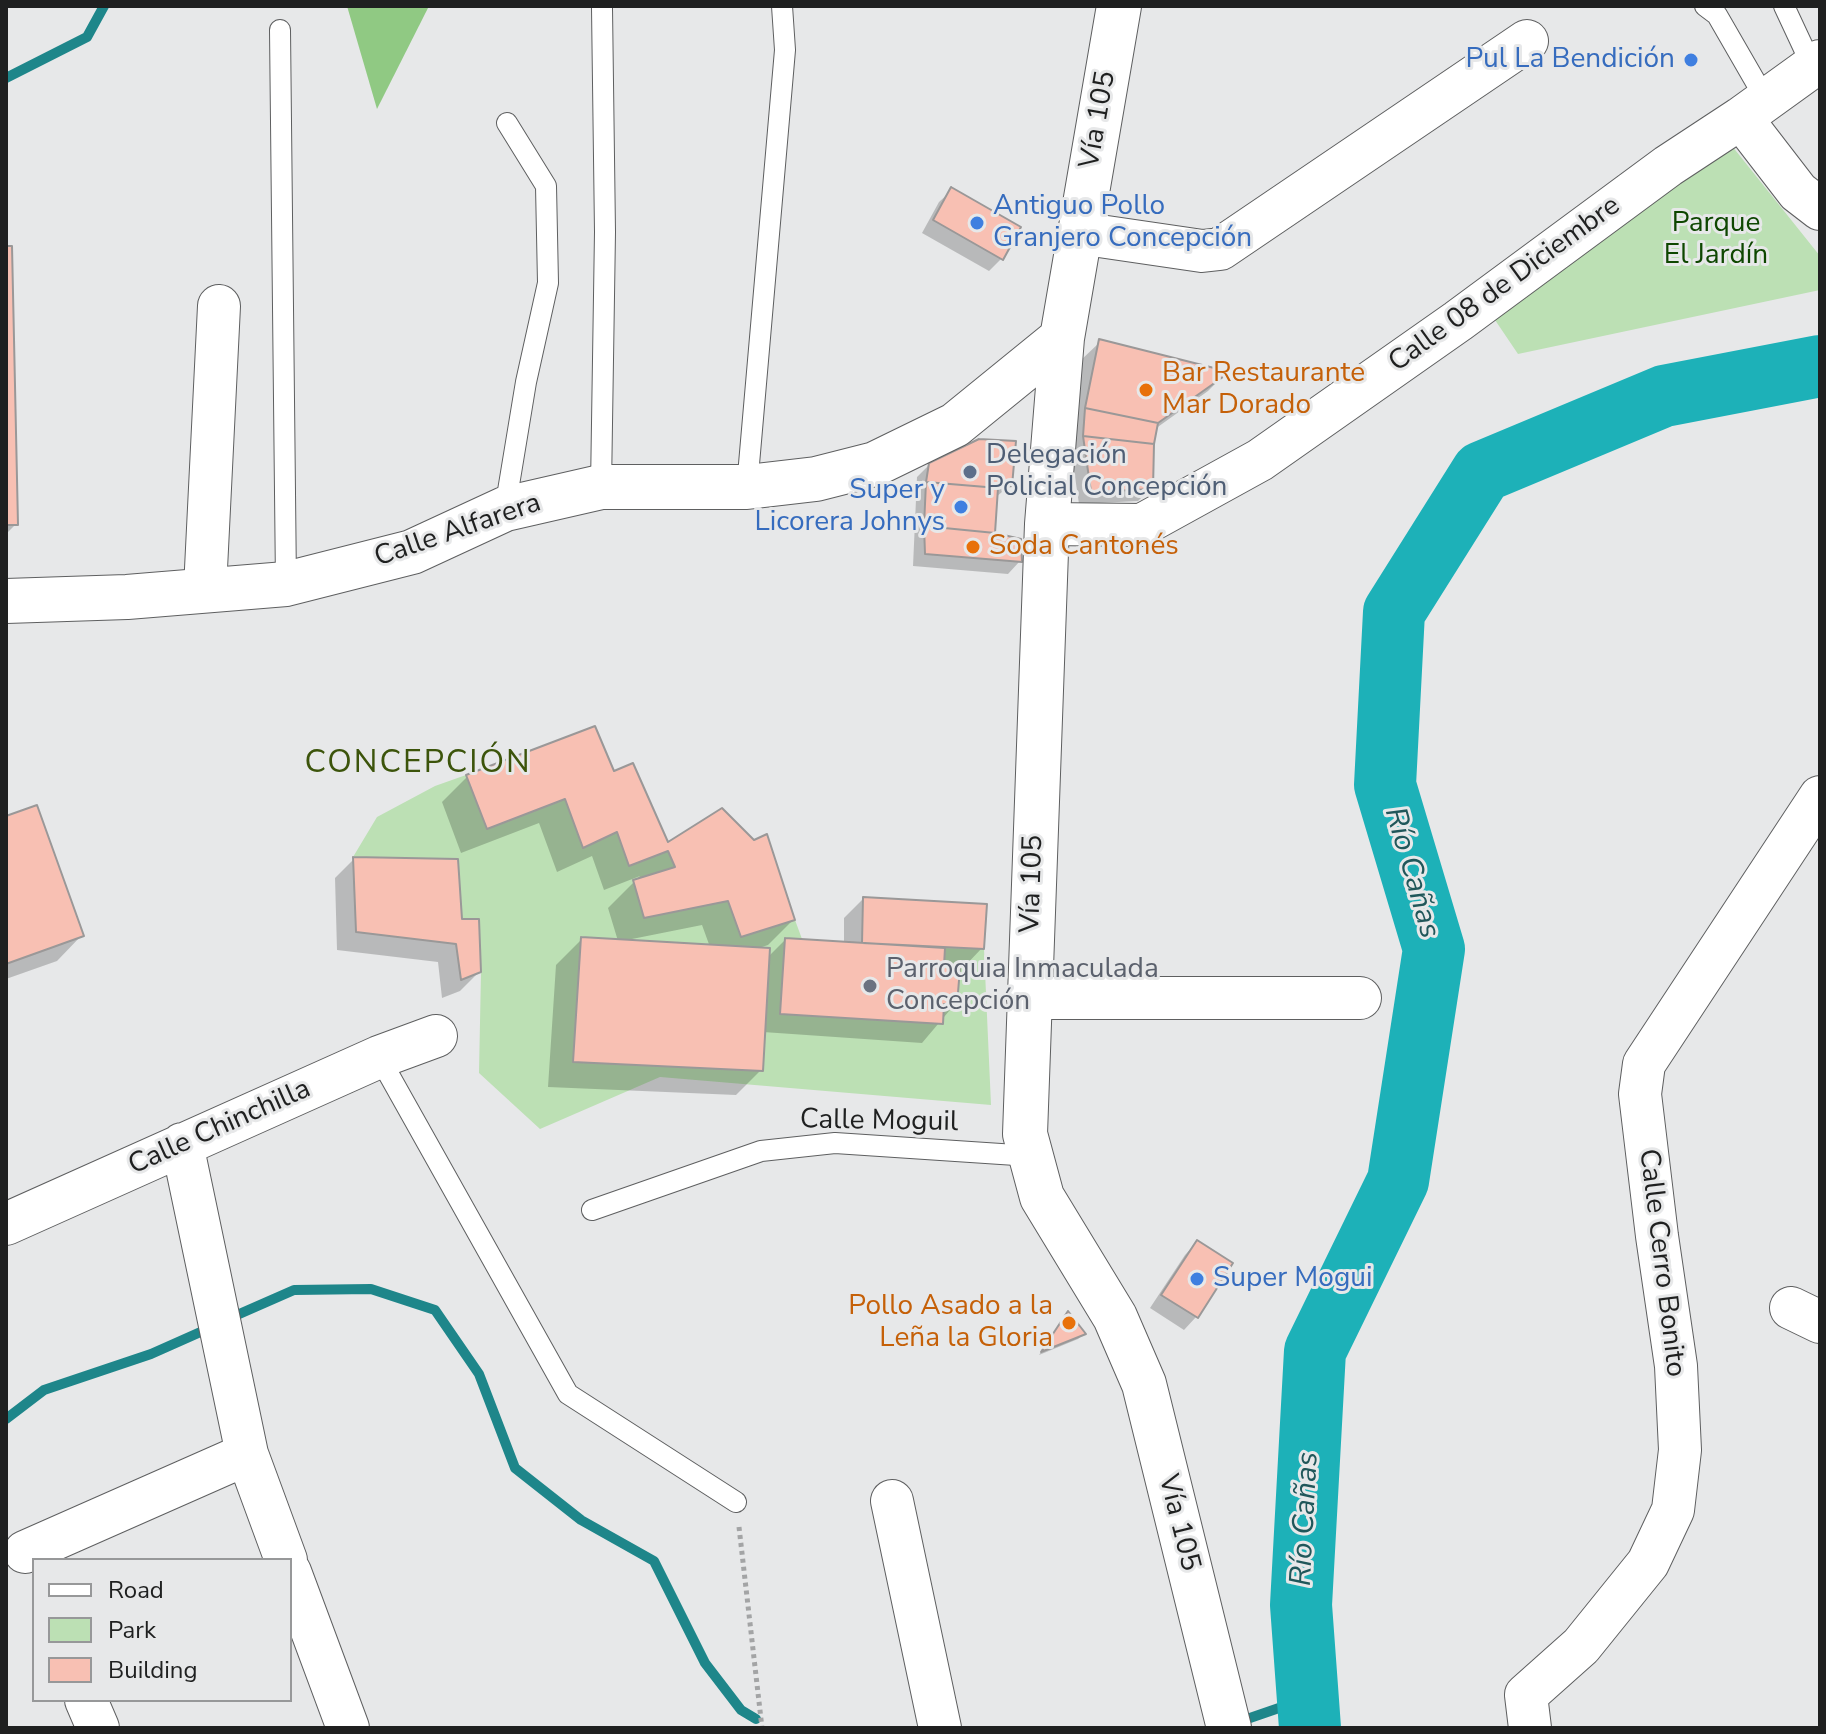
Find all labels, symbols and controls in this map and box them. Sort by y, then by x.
place label: Pul La Bendición [1466,43,1675,77]
marker: Pul La Bendición [1682,51,1700,69]
street label: Vía 105 [1074,69,1124,171]
place label: Antiguo Pollo Granjero Concepción [993,190,1252,256]
street label: Calle 08 de Diciembre [1383,190,1627,380]
park label: Parque El Jardín [1664,207,1768,273]
marker: Antiguo Pollo Granjero Concepción [968,214,986,232]
place label: Bar Restaurante Mar Dorado [1162,357,1365,423]
marker: Bar Restaurante Mar Dorado [1137,381,1155,399]
place label: Delegación Policial Concepción [986,439,1227,505]
marker: Delegación Policial Concepción [961,463,979,481]
place label: Super y Licorera Johnys [754,474,945,540]
street label: Calle Alfarera [370,487,546,575]
marker: Super y Licorera Johnys [952,498,970,516]
place label: Soda Cantonés [989,530,1179,564]
marker: Soda Cantonés [964,538,982,556]
district label: CONCEPCIÓN [304,745,532,783]
water label: Río Cañas [1375,803,1447,943]
street label: Vía 105 [1014,834,1052,934]
place label: Parroquia Inmaculada Concepción [886,953,1159,1019]
marker: Parroquia Inmaculada Concepción [861,977,879,995]
street label: Calle Chinchilla [124,1073,316,1183]
street label: Calle Moguil [800,1104,958,1140]
street label: Calle Cerro Bonito [1630,1147,1692,1379]
place label: Super Mogui [1213,1262,1372,1296]
marker: Super Mogui [1188,1270,1206,1288]
place label: Pollo Asado a la Leña la Gloria [848,1290,1053,1356]
marker: Pollo Asado a la Leña la Gloria [1060,1314,1078,1332]
water label: Río Cañas [1285,1451,1327,1587]
street label: Vía 105 [1150,1471,1206,1575]
legend [32,1558,292,1702]
text: Road [108,1574,164,1606]
text: Park [108,1614,156,1646]
text: Building [108,1654,198,1686]

